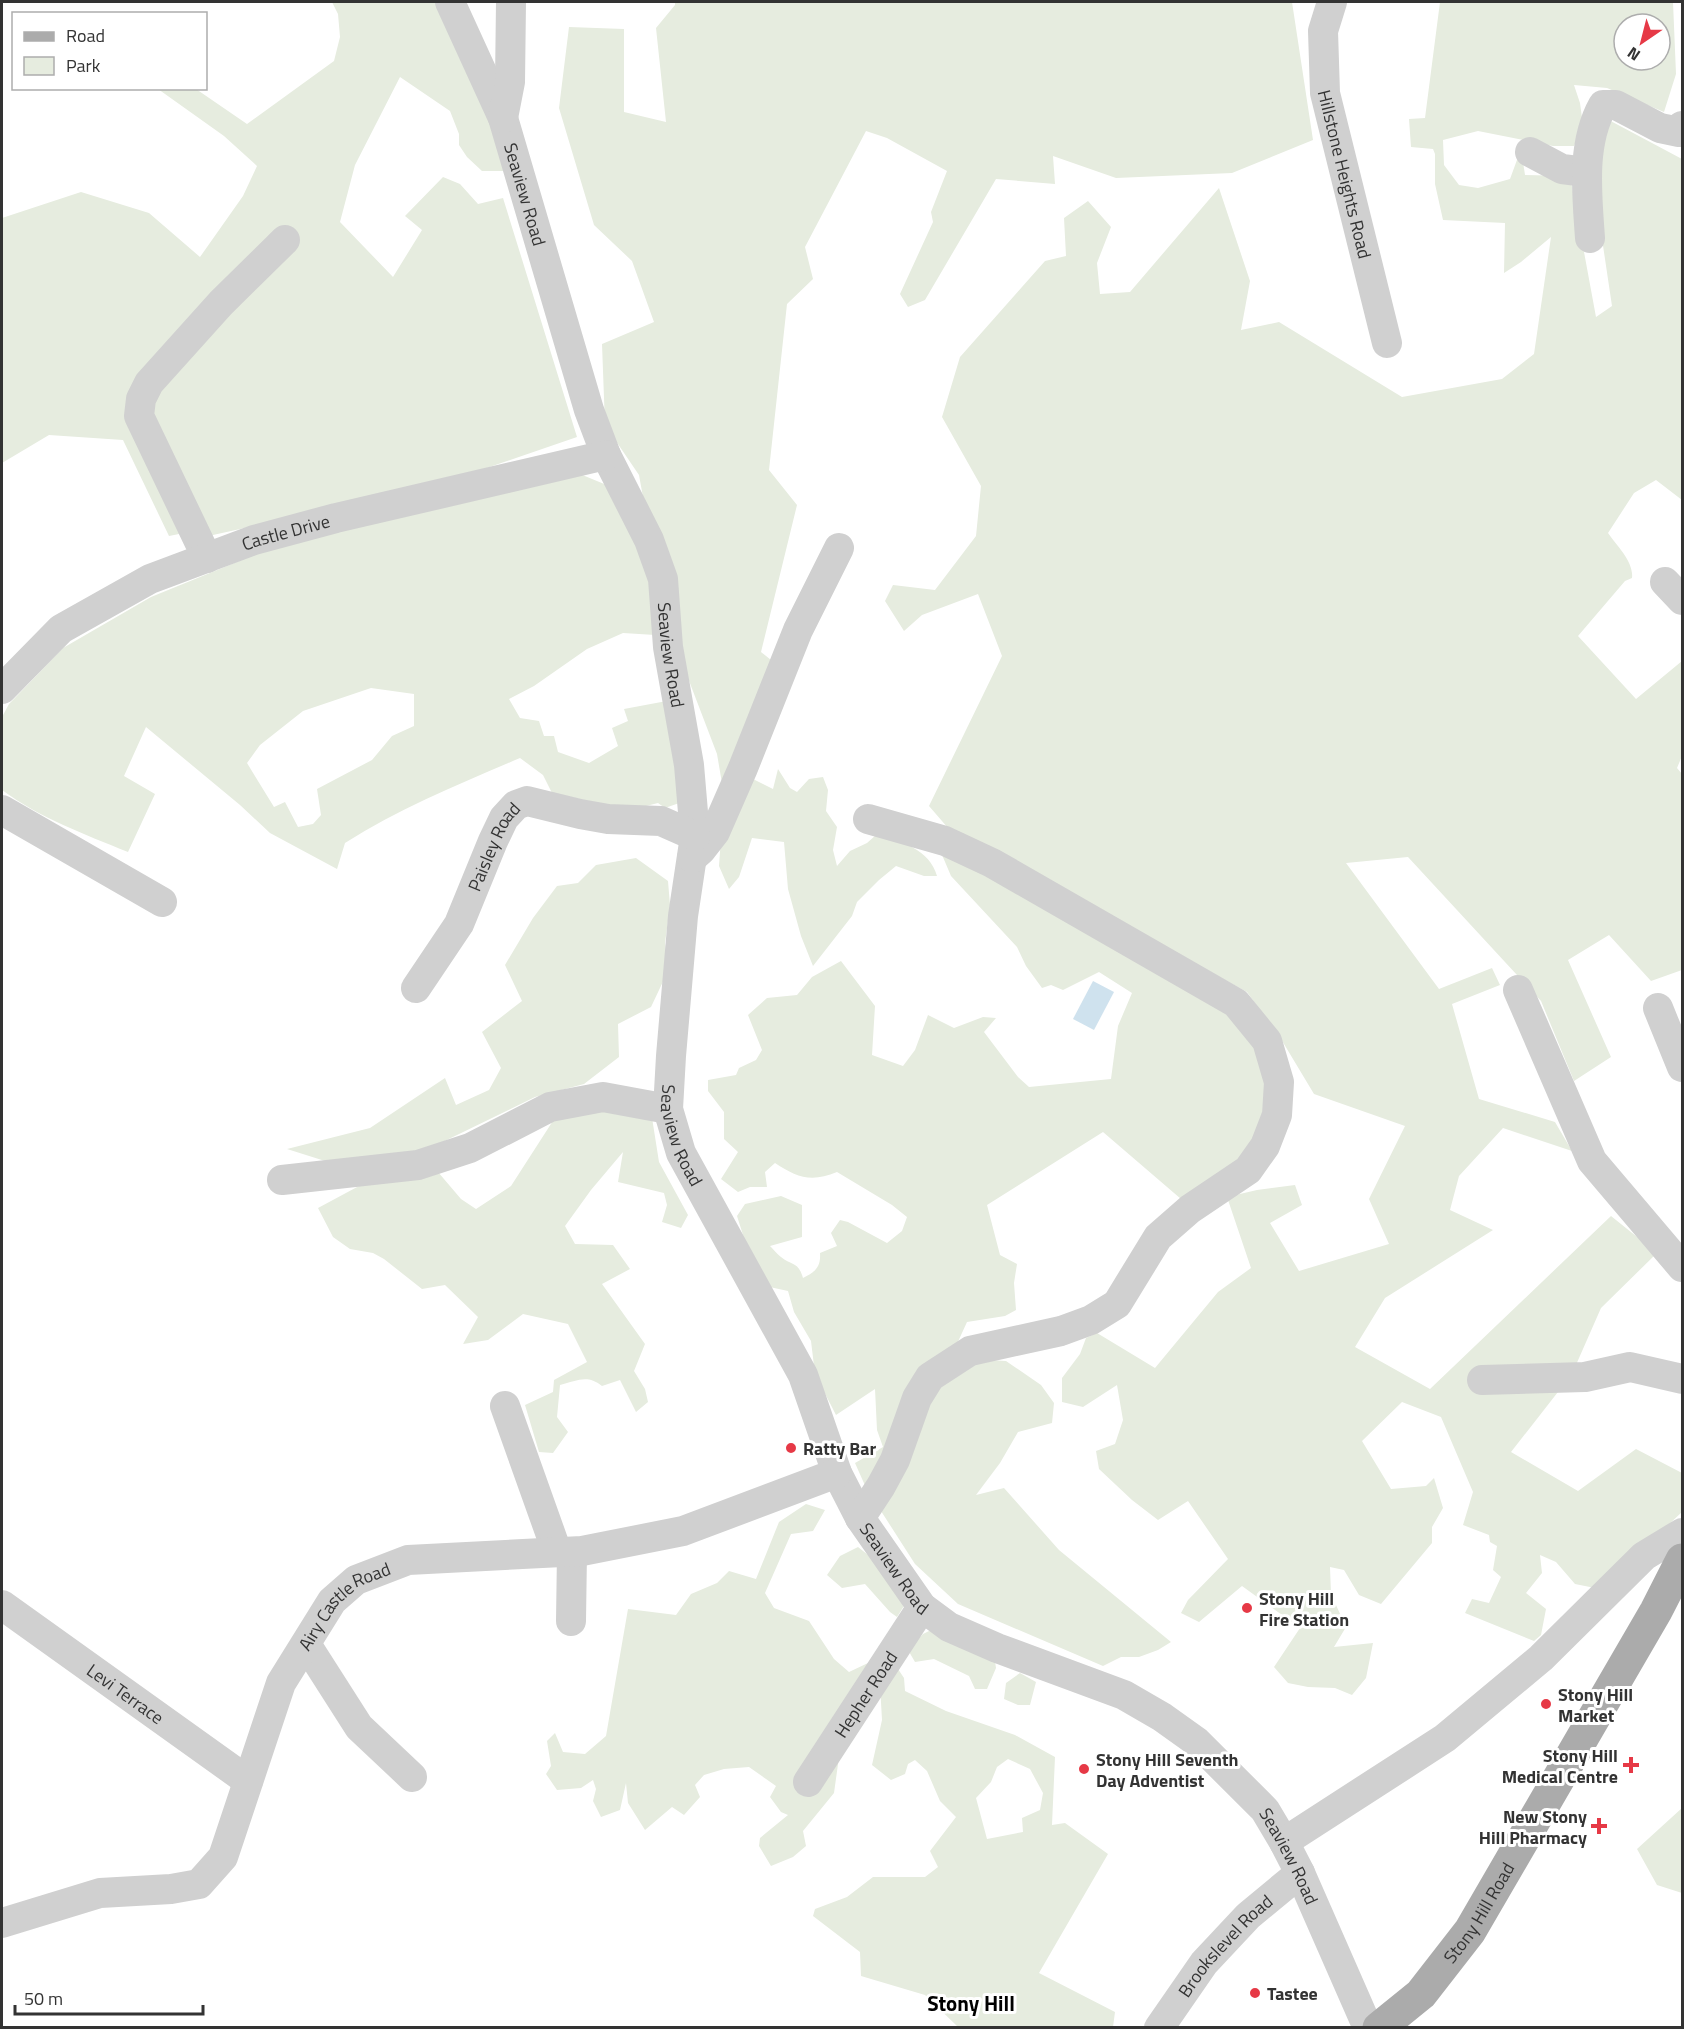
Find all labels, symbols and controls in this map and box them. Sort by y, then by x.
legend [12,12,207,90]
north arrow [1612,12,1672,72]
text: Road [66,22,105,49]
text: N [1622,41,1645,67]
text: Park [66,52,101,79]
street label: Hillstone Heights Road [1311,87,1379,261]
street label: Seaview Road [498,140,553,249]
street label: Castle Drive [238,507,333,557]
street label: Seaview Road [651,601,692,710]
street label: Paisley Road [460,796,526,895]
street label: Seaview Road [654,1084,710,1191]
place label: Ratty Bar [803,1435,876,1462]
marker: Ratty Bar [784,1441,798,1455]
street label: Seaview Road [853,1517,935,1621]
street label: Airy Castle Road [291,1555,394,1656]
place label: Stony Hill Fire Station [1259,1585,1349,1633]
marker: Stony Hill Fire Station [1240,1601,1254,1615]
street label: Hepher Road [827,1645,904,1743]
street label: Levi Terrace [81,1656,170,1730]
place label: Stony Hill Market [1558,1681,1633,1729]
marker: Stony Hill Market [1539,1697,1553,1711]
place label: Stony Hill Medical Centre [1502,1742,1618,1790]
place label: Stony Hill Seventh Day Adventist [1096,1746,1239,1794]
marker: Stony Hill Medical Centre [1622,1756,1640,1774]
marker: Stony Hill Seventh Day Adventist [1077,1762,1091,1776]
street label: Seaview Road [1253,1802,1326,1909]
place label: New Stony Hill Pharmacy [1479,1803,1587,1851]
marker: New Stony Hill Pharmacy [1592,1819,1606,1833]
street label: Stony Hill Road [1436,1857,1521,1969]
street label: Brookslevel Road [1171,1888,1278,2002]
scale bar [15,1978,202,2016]
place label: Tastee [1267,1980,1318,2007]
text: 50 m [24,1985,63,2012]
marker: Tastee [1248,1986,1262,2000]
district label: Stony Hill [927,1987,1015,2019]

